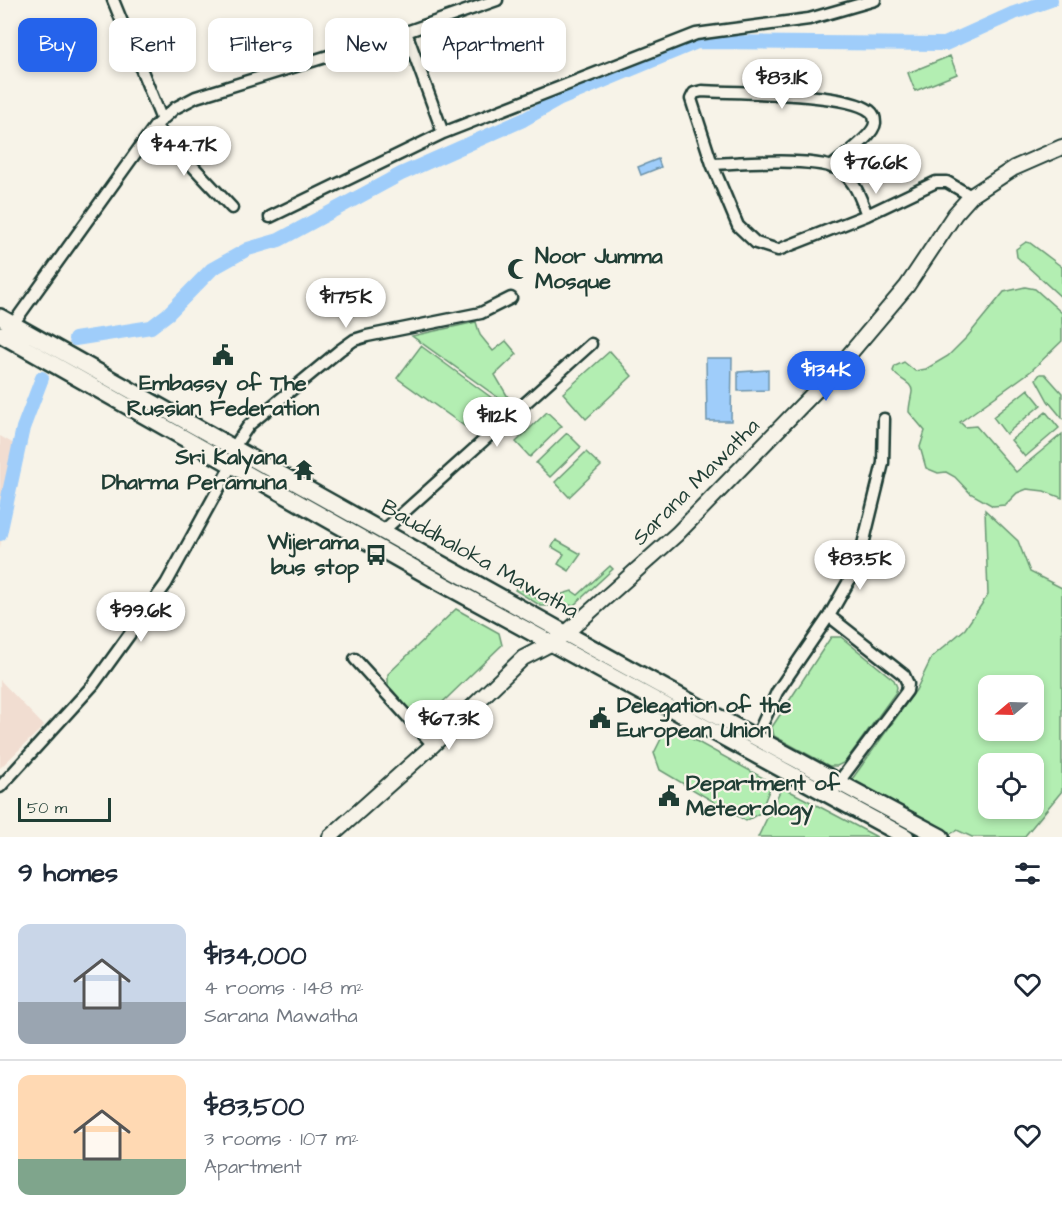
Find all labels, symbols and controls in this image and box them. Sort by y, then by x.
chip: Buy [18,18,97,72]
chip: Rent [109,18,196,72]
chip: Filters [208,18,313,72]
chip: New [325,18,409,72]
chip: Apartment [421,18,566,72]
pin: $83.1K [733,59,831,110]
text: $83.1K [756,64,808,92]
pin: $44.7K [135,126,233,177]
text: $44.7K [151,131,217,159]
pin: $76.6K [827,144,925,195]
text: $76.6K [844,149,908,177]
place label: Noor Jumma Mosque [535,241,664,297]
mosque icon: Noor Jumma Mosque [506,257,530,281]
pin: $175K [304,278,388,329]
text: $175K [320,283,372,311]
public building icon: Embassy of The Russian Federation [211,343,235,367]
pin: $134K [784,351,868,402]
text: $134K [801,356,851,384]
place label: Embassy of The Russian Federation [127,368,319,424]
pin: $112K [455,397,539,448]
text: $112K [477,402,517,430]
street label: Sarana Mawatha [625,411,767,553]
place label: Sri Kalyana Dharma Peramuna [102,442,288,498]
temple icon: Sri Kalyana Dharma Peramuna [292,458,316,482]
street label: Bauddhaloka Mawatha [376,492,584,626]
place label: Wijerama bus stop [267,527,360,583]
pin: $83.5K [811,540,909,591]
bus stop icon: Wijerama bus stop [364,543,388,567]
text: $83.5K [828,545,892,573]
pin: $99.6K [92,592,190,643]
text: $99.6K [110,597,172,625]
north arrow [978,675,1044,741]
map controls [978,675,1044,819]
place label: Delegation of the European Union [617,690,792,746]
pin: $67.3K [400,700,498,751]
text: $67.3K [418,705,480,733]
public building icon: Delegation of the European Union [588,706,612,730]
button: locate [978,753,1044,819]
place label: Department of Meteorology [686,768,841,826]
public building icon: Department of Meteorology [657,784,681,808]
scale bar [18,795,111,822]
text: 50 m [27,797,67,819]
text: 9 homes [18,855,118,891]
icon: filters [1011,857,1044,890]
text: $134,000 [204,938,307,974]
icon: home [66,948,138,1020]
icon: heart [1011,968,1044,1001]
text: 4 rooms · 148 m² [204,974,364,1002]
text: Sarana Mawatha [204,1002,358,1030]
text: $83,500 [204,1089,304,1125]
icon: home [66,1099,138,1171]
icon: heart [1011,1119,1044,1152]
text: 3 rooms · 107 m² [204,1125,359,1153]
text: Apartment [204,1153,302,1181]

